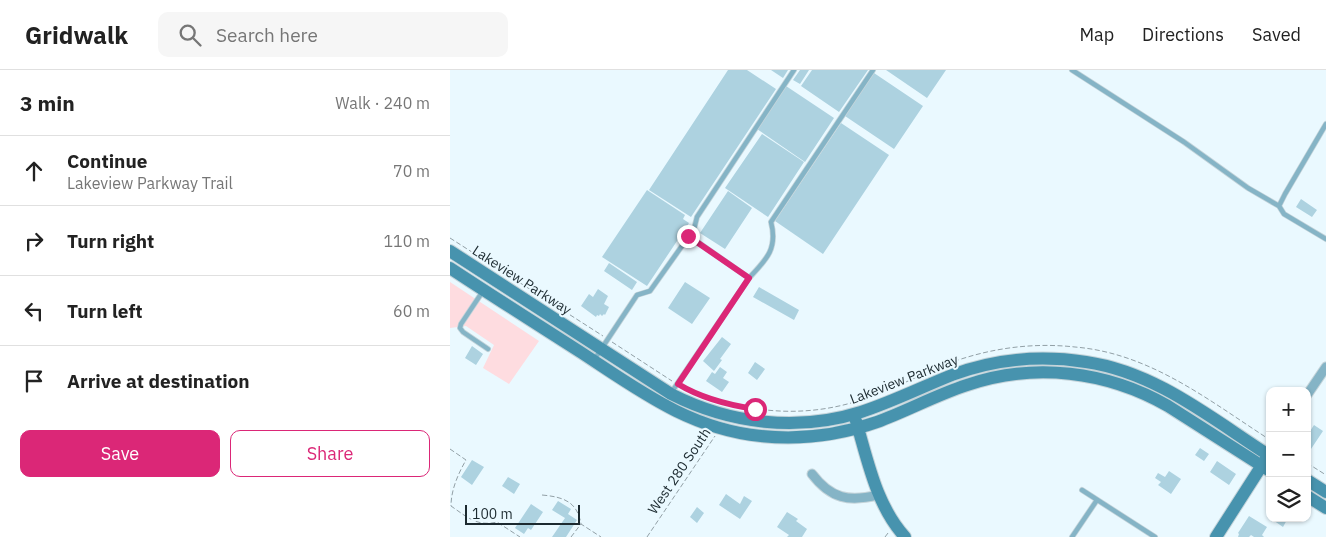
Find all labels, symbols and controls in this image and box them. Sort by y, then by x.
search box [158,12,508,57]
text: Gridwalk [25,19,128,51]
icon: search [176,21,204,49]
text: Search here [216,23,318,47]
text: Map [1079,23,1114,46]
text: Directions [1142,23,1224,46]
text: Saved [1252,23,1301,46]
text: 3 min [20,89,75,117]
text: Walk · 240 m [335,93,430,113]
text: Continue [67,149,147,173]
icon: ahead [20,157,48,185]
text: 70 m [393,161,430,181]
text: Lakeview Parkway Trail [67,173,233,193]
route end [677,225,700,248]
icon: right [20,227,48,255]
text: Turn right [67,229,154,253]
text: 110 m [383,231,430,251]
street label: Lakeview Parkway [469,241,575,319]
icon: left [20,297,48,325]
text: Turn left [67,299,143,323]
text: 60 m [393,301,430,321]
street label: Lakeview Parkway [847,350,961,408]
icon: arrive [20,367,48,395]
text: Arrive at destination [67,369,250,393]
map controls [1266,387,1311,522]
button: + [1266,387,1311,432]
route start [744,398,767,421]
street label: West 280 South [644,424,714,518]
button: Save [20,430,220,477]
button: Share [230,430,430,477]
button: − [1266,432,1311,477]
button: layers [1266,477,1311,522]
scale bar [465,502,580,525]
text: 100 m [472,505,513,523]

